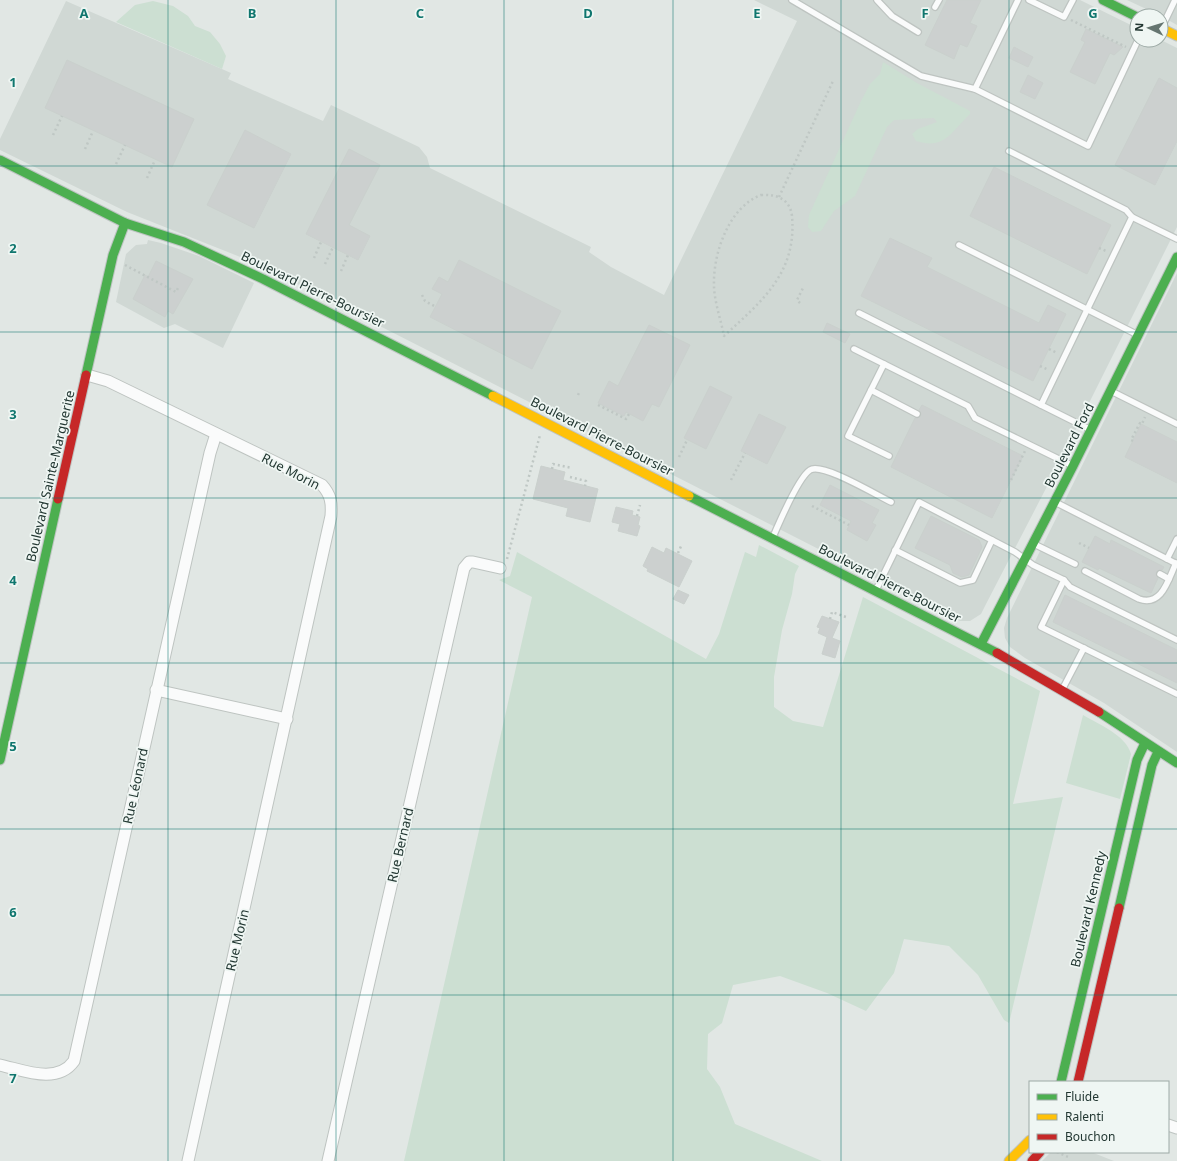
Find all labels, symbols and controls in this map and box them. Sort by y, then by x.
text: A [80,4,89,22]
text: B [248,4,256,22]
text: C [416,4,424,22]
text: D [583,4,593,22]
text: E [753,4,761,22]
text: F [921,4,929,22]
text: G [1088,4,1098,22]
north arrow [1129,8,1169,48]
text: N [1131,22,1146,32]
text: 1 [9,73,17,91]
text: 2 [9,239,17,257]
street label: Boulevard Pierre-Boursier [238,246,388,332]
street label: Boulevard Sainte-Marguerite [21,388,79,564]
street label: Boulevard Pierre-Boursier [528,392,677,480]
street label: Boulevard Ford [1040,400,1098,490]
text: 3 [9,405,17,423]
street label: Rue Morin [259,449,323,493]
street label: Boulevard Pierre-Boursier [816,539,965,627]
text: 4 [9,571,17,589]
text: 5 [9,737,17,755]
street label: Rue Léonard [118,746,152,826]
street label: Rue Bernard [383,806,417,884]
street label: Boulevard Kennedy [1066,849,1110,969]
text: 6 [9,903,17,921]
street label: Rue Morin [221,907,253,973]
text: 7 [9,1069,17,1087]
legend [1029,1081,1169,1153]
text: Fluide [1065,1088,1099,1105]
text: Ralenti [1065,1108,1104,1125]
text: Bouchon [1065,1128,1115,1145]

